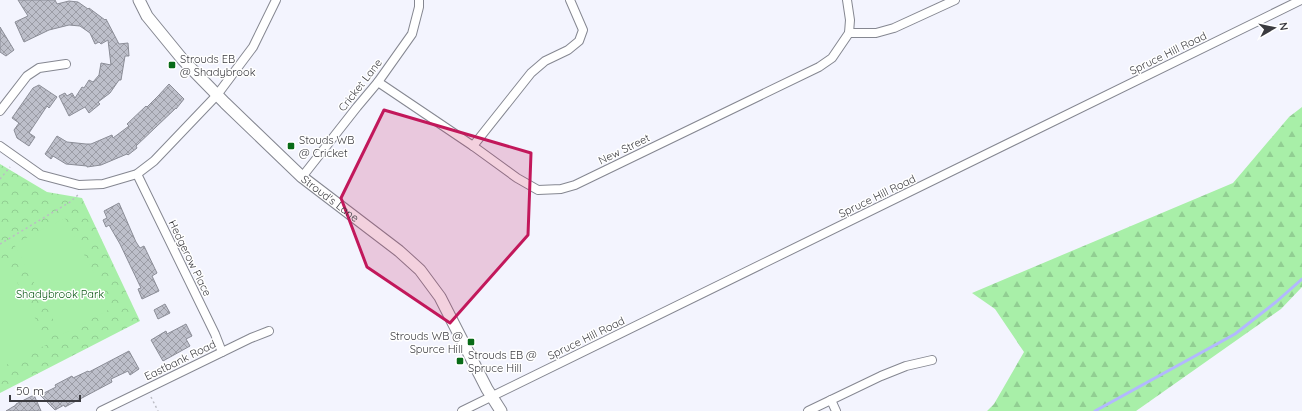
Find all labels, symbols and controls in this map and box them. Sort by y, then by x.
north arrow [1254,8,1294,48]
text: N [1276,21,1291,32]
street label: Spruce Hill Road [1127,28,1209,78]
place label: Strouds EB @ Shadybrook [180,52,256,79]
street label: Cricket Lane [335,56,385,114]
marker: Strouds EB @ Shadybrook [167,60,177,70]
street label: New Street [596,130,652,167]
place label: Stouds WB @ Cricket [299,133,354,160]
marker: Stouds WB @ Cricket [286,141,296,151]
street label: Spruce Hill Road [836,171,918,221]
street label: Stroud's Lane [298,172,362,225]
street label: Hedgerow Place [165,218,215,298]
park label: Shadybrook Park [16,287,104,301]
street label: Spruce Hill Road [545,313,627,363]
place label: Strouds WB @ Spurce Hill [390,329,463,356]
street label: Eastbank Road [142,337,218,383]
marker: Strouds WB @ Spurce Hill [466,337,476,347]
place label: Strouds EB @ Spruce Hill [468,348,537,375]
marker: Strouds EB @ Spruce Hill [455,356,465,366]
scale bar [10,377,80,403]
text: 50 m [16,383,44,398]

